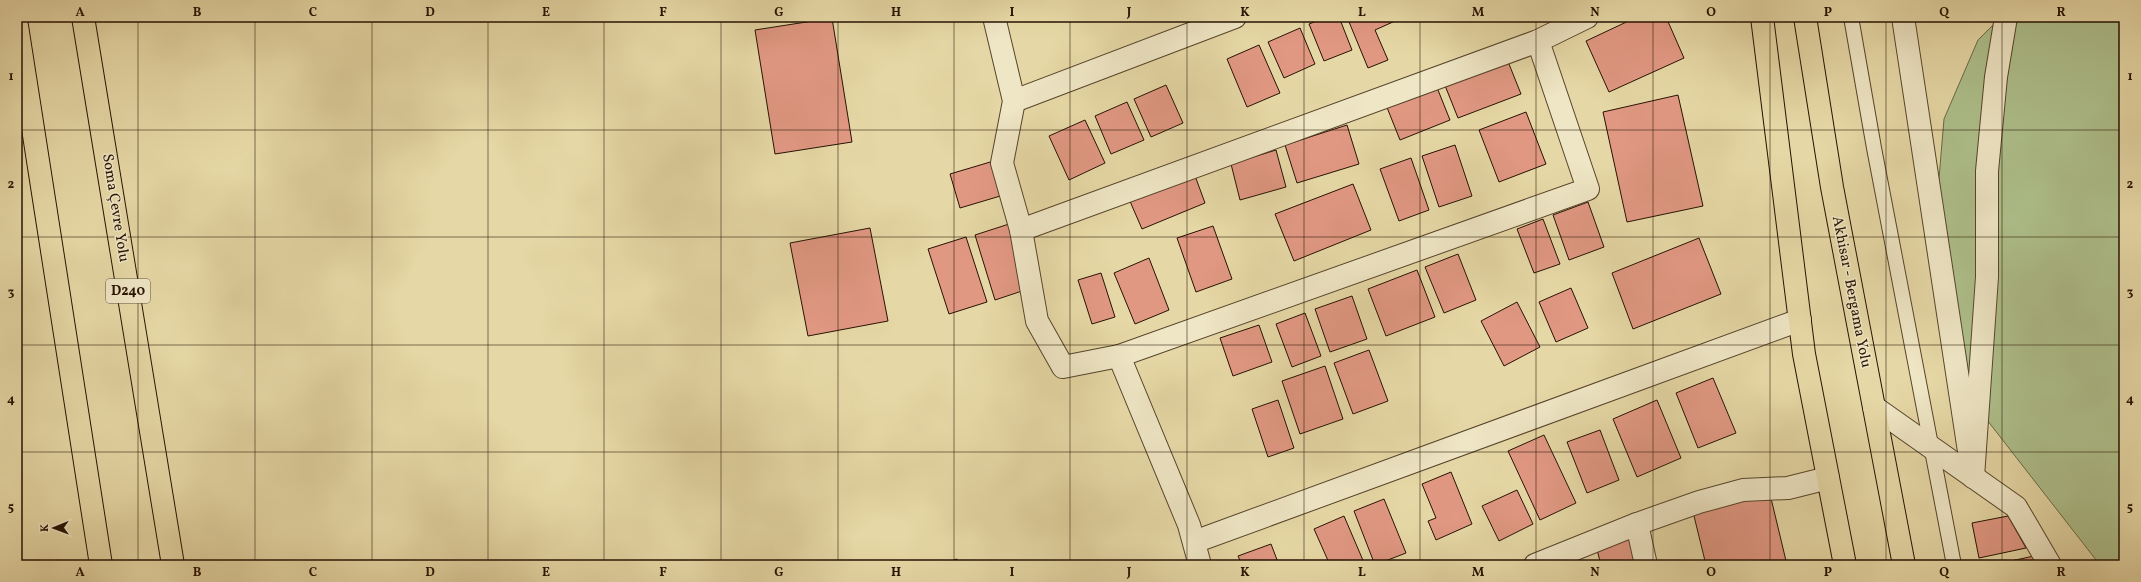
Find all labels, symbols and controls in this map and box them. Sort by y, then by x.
text: A [75,4,85,22]
text: B [193,4,202,22]
text: C [309,4,317,22]
text: D [425,4,435,22]
text: E [542,4,550,22]
text: F [659,4,667,22]
text: G [774,4,784,22]
text: H [891,4,901,22]
text: I [1010,4,1015,22]
text: J [1126,4,1132,22]
text: K [1240,4,1250,22]
text: L [1358,4,1366,22]
text: M [1472,4,1485,22]
text: N [1590,4,1600,22]
text: O [1706,4,1716,22]
text: P [1824,4,1832,22]
text: Q [1939,4,1950,22]
text: R [2056,4,2066,22]
text: 1 [8,68,14,86]
text: 1 [2127,68,2133,86]
street label: Soma Çevre Yolu [96,152,134,264]
text: 2 [8,176,15,194]
text: 2 [2127,176,2134,194]
street label: Akhisar - Bergama Yolu [1826,214,1876,370]
road number: D240 [106,279,150,303]
text: 3 [8,284,15,302]
text: 3 [2127,284,2134,302]
text: 4 [7,391,15,409]
text: 4 [2126,391,2134,409]
text: 5 [8,499,14,517]
text: 5 [2127,499,2133,517]
north arrow [34,508,74,548]
text: K [38,524,53,532]
text: A [75,564,85,582]
text: B [193,564,202,582]
text: C [309,564,317,582]
text: D [425,564,435,582]
text: E [542,564,550,582]
text: F [659,564,667,582]
text: G [774,564,784,582]
text: H [891,564,901,582]
text: I [1010,564,1015,582]
text: J [1126,564,1132,582]
text: K [1240,564,1250,582]
text: L [1358,564,1366,582]
text: M [1472,564,1485,582]
text: N [1590,564,1600,582]
text: O [1706,564,1716,582]
text: P [1824,564,1832,582]
text: Q [1939,564,1950,582]
text: R [2056,564,2066,582]

